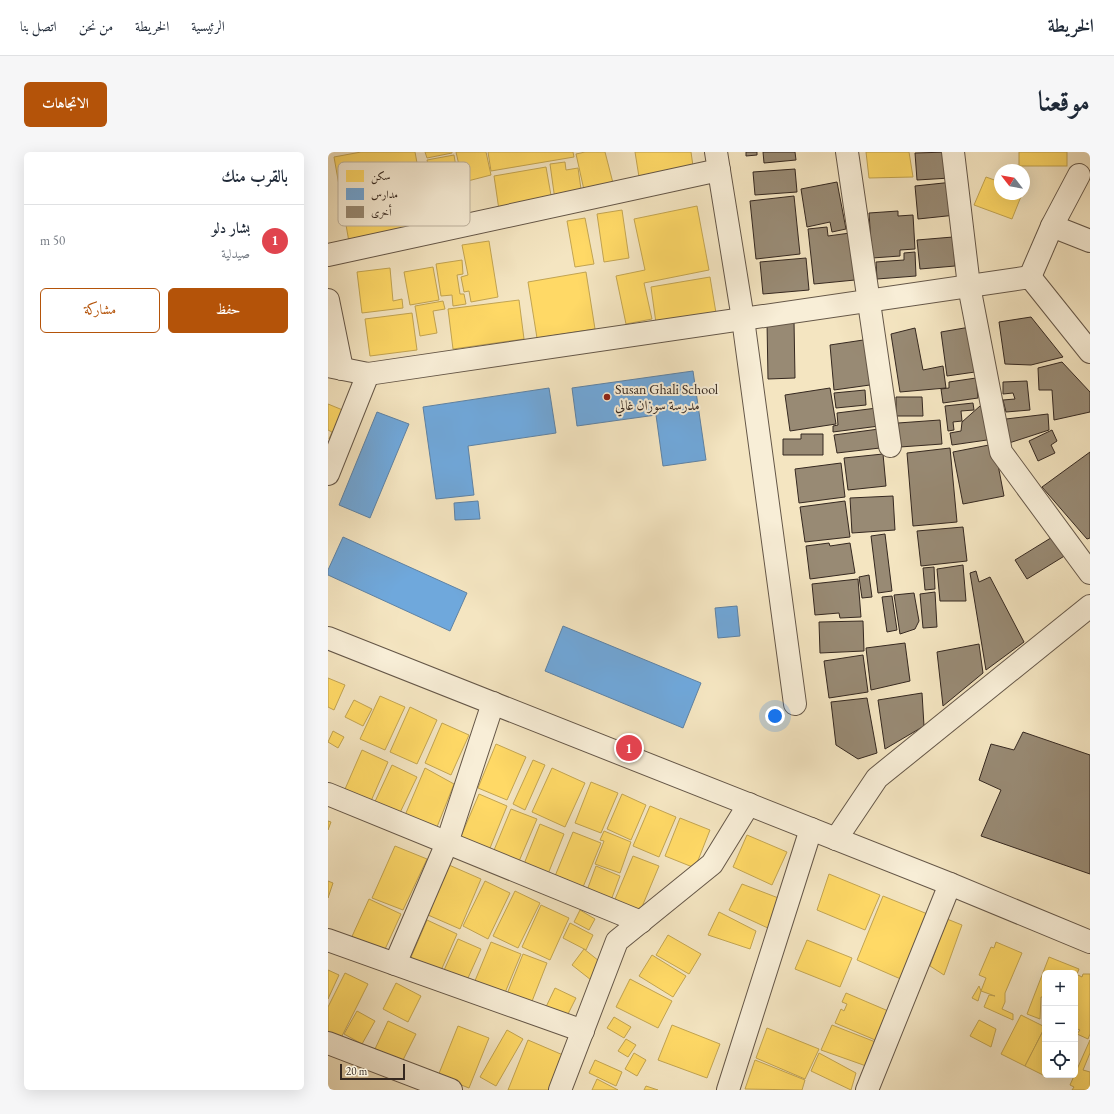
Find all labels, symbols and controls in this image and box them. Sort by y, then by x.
text: الخريطة [1048,13,1094,38]
text: اتصل بنا [20,17,57,35]
text: من نحن [79,17,113,35]
text: الخريطة [135,17,169,35]
text: الرئيسية [191,17,225,35]
button: الاتجاهات [24,82,107,127]
text: موقعنا [1038,83,1090,119]
legend [338,162,470,226]
north arrow [994,164,1030,200]
text: بالقرب منك [221,165,288,187]
text: سكن [371,169,390,185]
text: مدارس [371,187,398,201]
text: أخرى [371,204,392,219]
text: بشار دلو [212,218,250,237]
text: 50 m [40,232,65,249]
text: 1 [272,232,278,249]
text: صيدلية [221,245,250,262]
button: مشاركة [40,288,160,333]
button: حفظ [168,288,288,333]
place label: Susan Ghali School مدرسة سوزان غالي [615,380,719,417]
marker: Susan Ghali School مدرسة سوزان غالي [602,392,612,402]
your location [765,706,785,726]
pin: 1 [616,733,642,763]
map controls [1042,970,1078,1078]
button: + [1042,970,1078,1006]
button: − [1042,1006,1078,1042]
button: locate [1042,1042,1078,1078]
scale bar [340,1062,405,1081]
text: 20 m [346,1064,367,1078]

